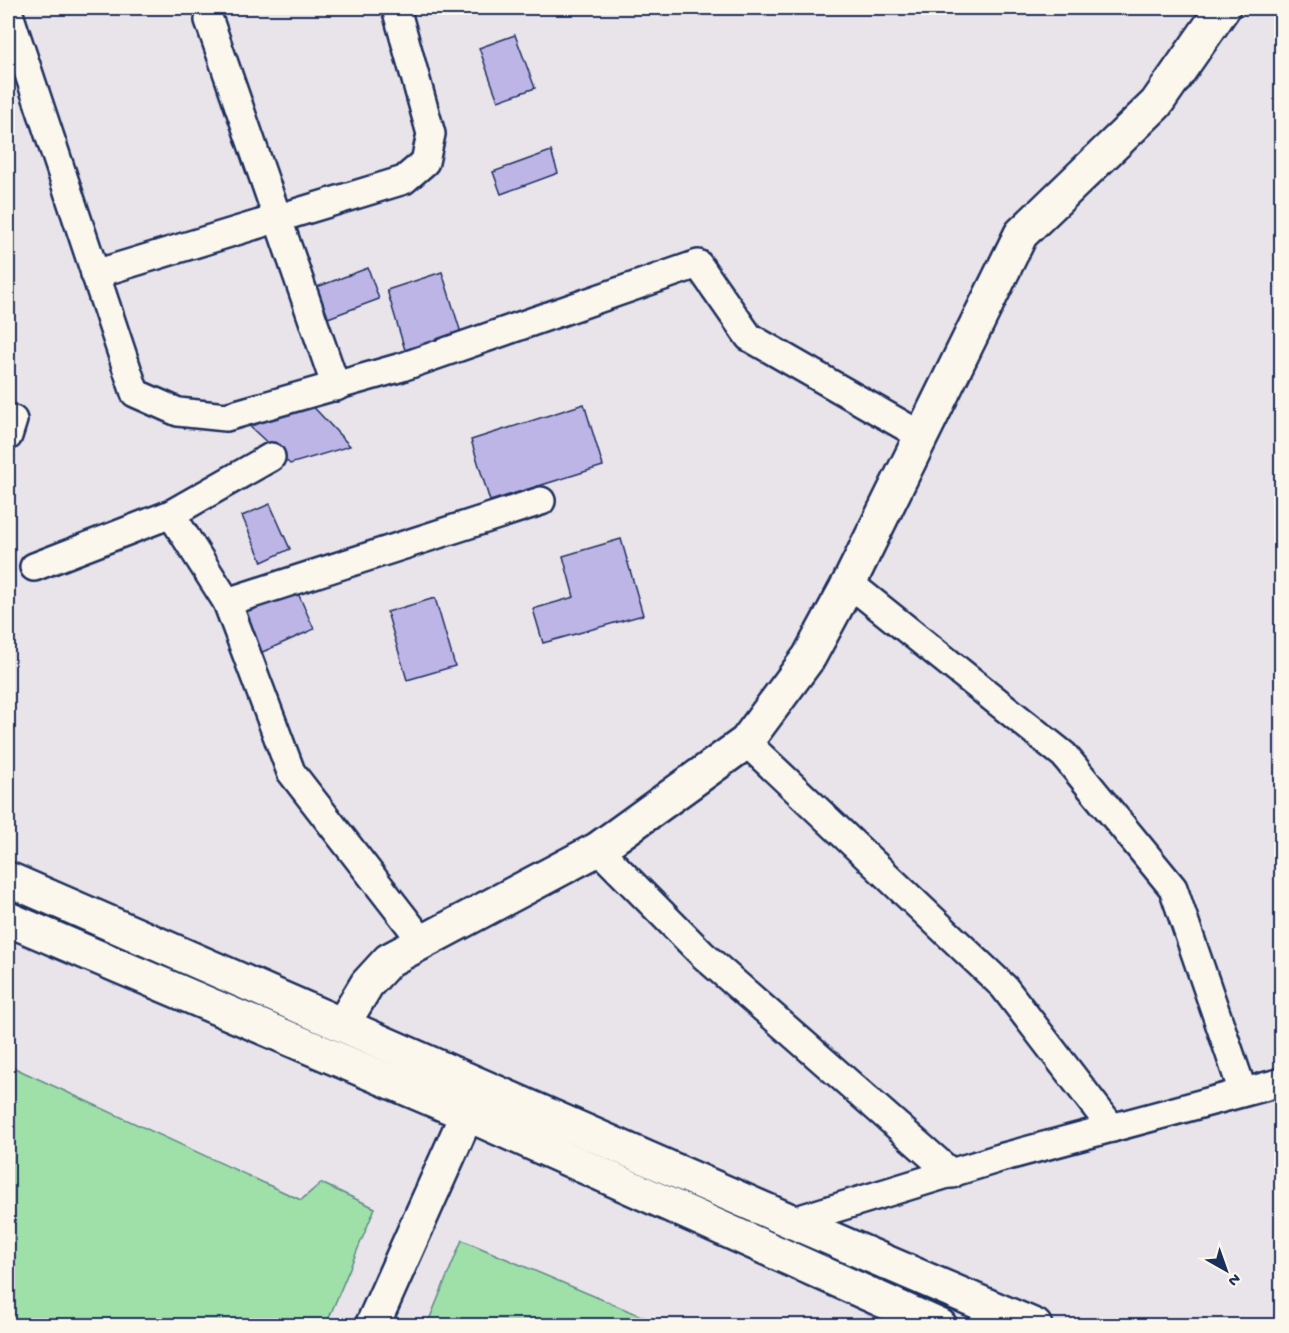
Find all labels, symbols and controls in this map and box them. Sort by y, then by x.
north arrow [1196,1240,1256,1300]
text: N [1223,1268,1244,1290]

